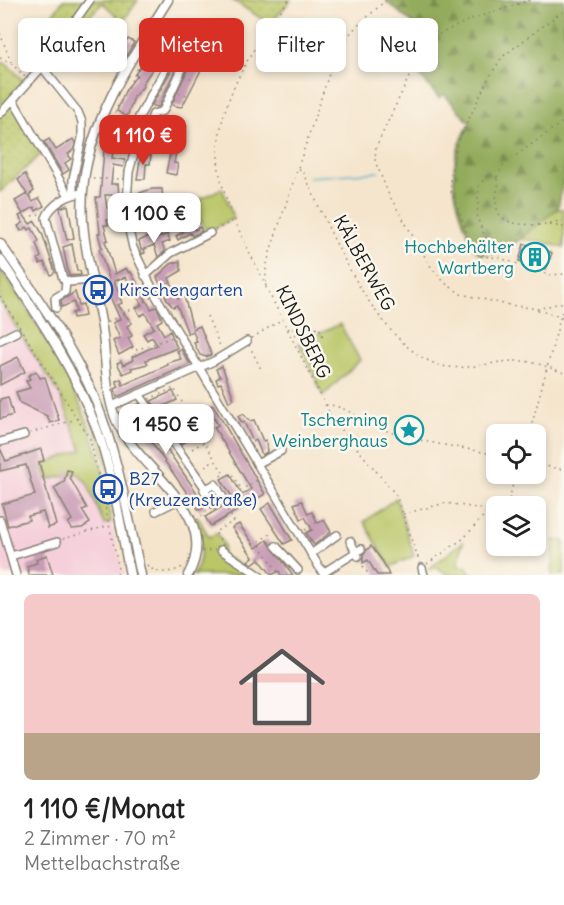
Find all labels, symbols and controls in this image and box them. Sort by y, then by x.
chip: Kaufen [18,18,127,72]
chip: Mieten [139,18,244,72]
chip: Filter [256,18,346,72]
chip: Neu [358,18,438,72]
pin: 1 110 € [88,115,198,166]
text: 1 110 € [113,122,173,147]
pin: 1 100 € [99,193,209,244]
text: 1 100 € [122,200,186,225]
street label: KÄLBERWEG [329,211,400,315]
place label: Hochbehälter Wartberg [404,235,515,279]
building icon: Hochbehälter Wartberg [519,241,551,273]
bus stop icon: Kirschengarten [82,274,114,306]
place label: Kirschengarten [119,278,243,301]
street label: KINDSBERG [271,281,336,382]
pin: 1 450 € [111,404,221,455]
place label: Tscherning Weinberghaus [272,408,388,452]
text: 1 450 € [133,411,199,436]
place icon: Tscherning Weinberghaus [393,414,425,446]
map controls [486,424,546,556]
button: locate [486,424,546,484]
place label: B27 (Kreuzenstraße) [129,467,257,511]
bus stop icon: B27 (Kreuzenstraße) [92,473,124,505]
button: layers [486,496,546,556]
icon: home [228,633,336,741]
text: 1 110 €/Monat [24,792,185,825]
text: 2 Zimmer · 70 m² [24,825,176,850]
text: Mettelbachstraße [24,850,180,875]

